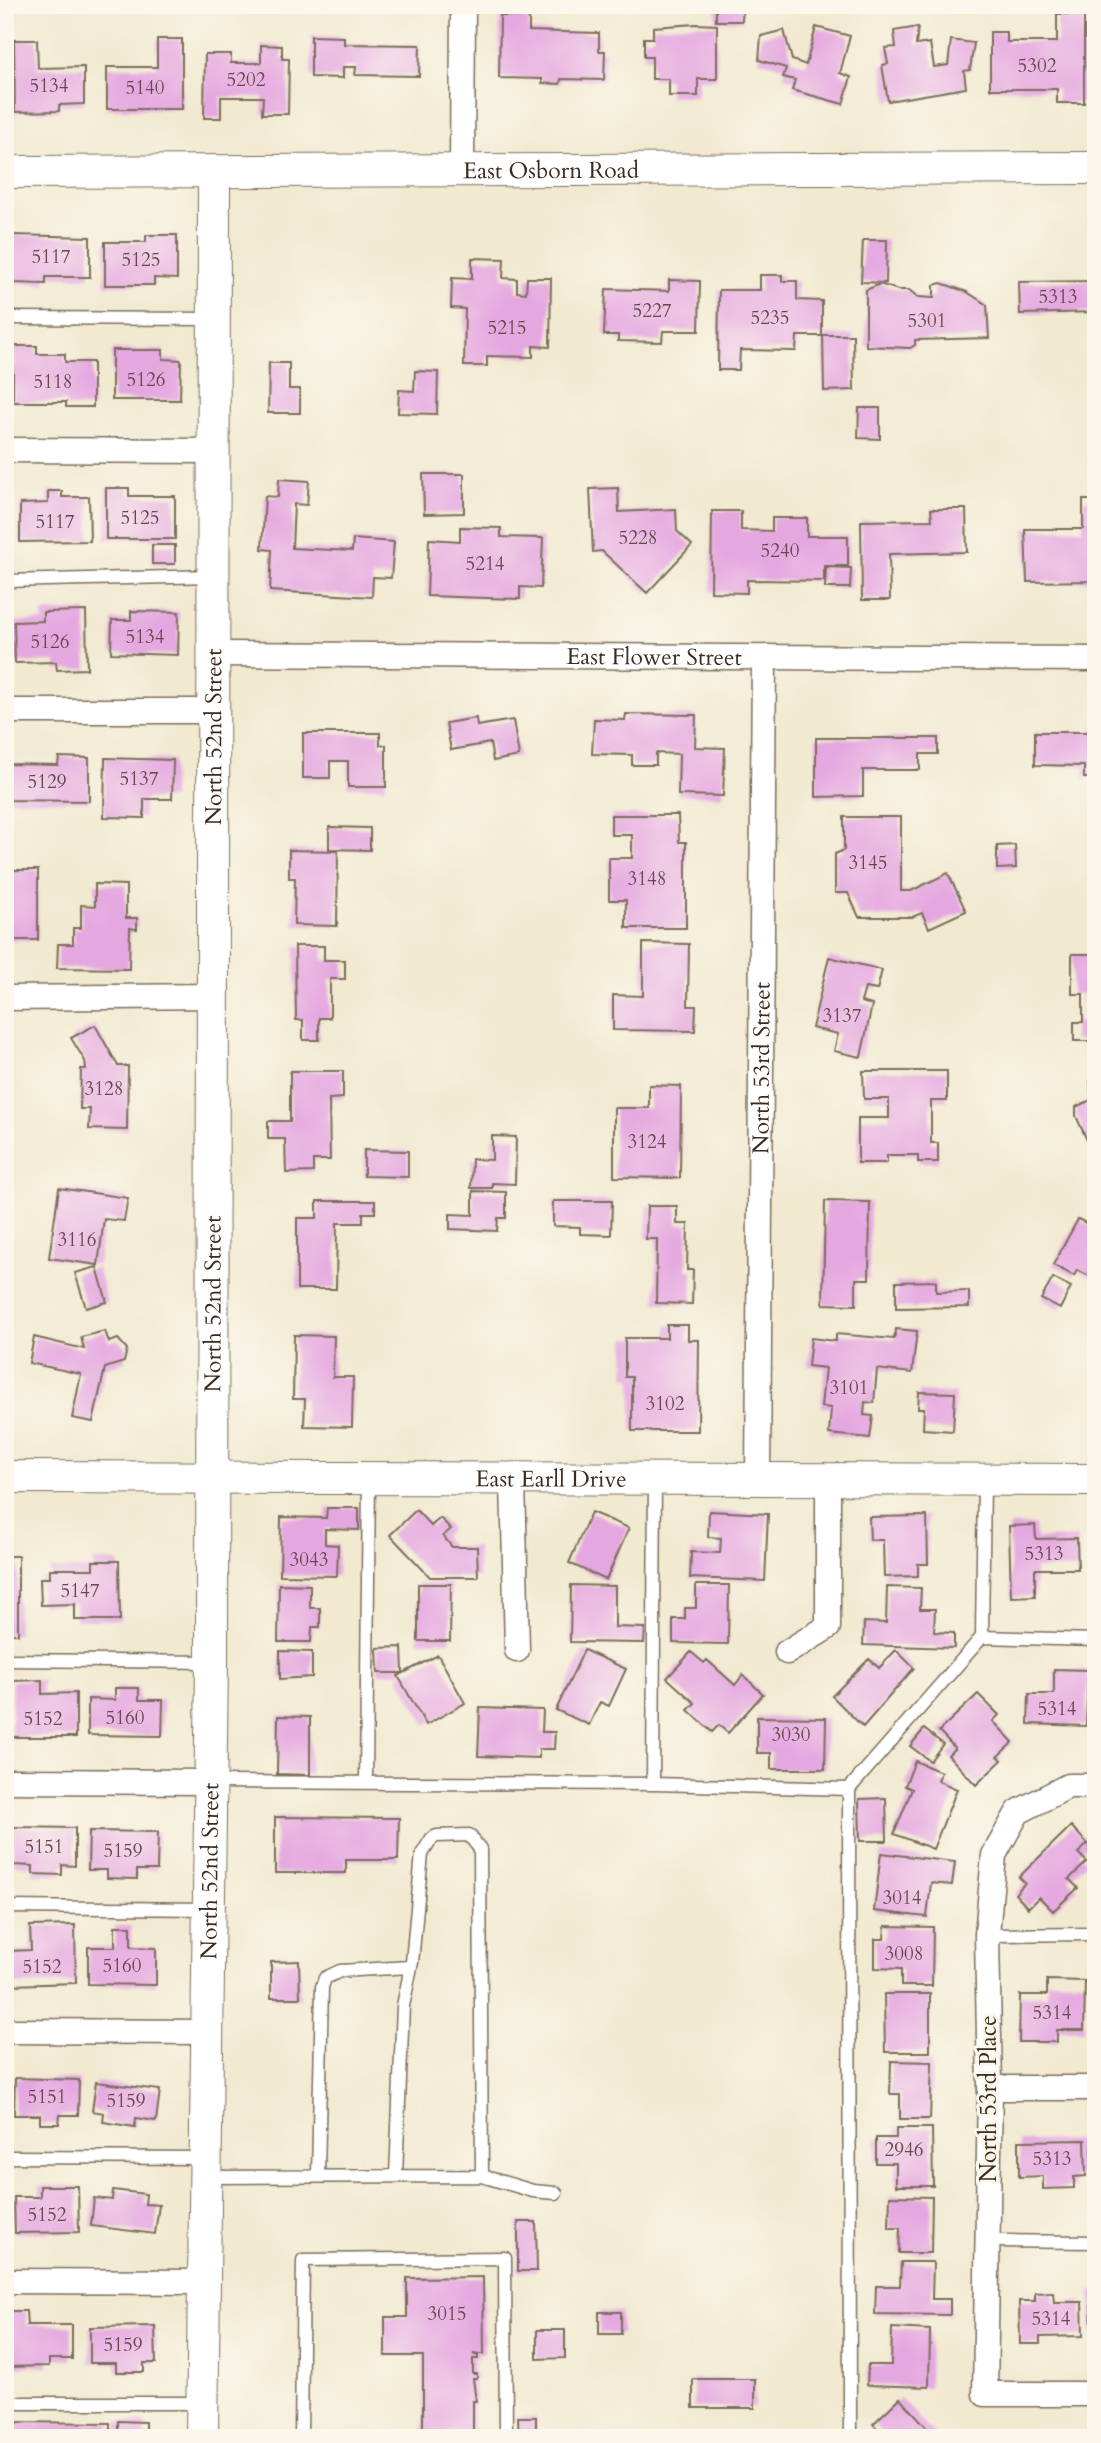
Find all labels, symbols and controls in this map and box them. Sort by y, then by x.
house number: 5302 [1018,53,1057,79]
house number: 5202 [227,67,266,93]
house number: 5134 [30,73,69,99]
house number: 5140 [126,75,165,101]
street label: East Osborn Road [463,154,640,186]
house number: 5117 [32,244,71,270]
house number: 5125 [122,247,160,273]
house number: 5313 [1039,284,1077,310]
house number: 5227 [633,298,672,324]
house number: 5235 [751,305,789,331]
house number: 5301 [908,308,946,334]
house number: 5215 [488,315,526,341]
house number: 5126 [127,367,165,393]
house number: 5118 [34,369,72,395]
house number: 5125 [121,505,159,531]
house number: 5117 [36,509,75,535]
house number: 5228 [619,525,657,551]
house number: 5240 [761,538,800,564]
house number: 5214 [466,551,505,577]
house number: 5134 [126,624,165,650]
house number: 5126 [31,629,69,655]
street label: East Flower Street [566,641,742,672]
street label: North 52nd Street [198,649,229,826]
house number: 5137 [120,766,159,792]
house number: 5129 [28,769,67,795]
house number: 3145 [849,850,887,876]
house number: 3148 [628,866,666,892]
street label: North 53rd Street [745,982,777,1154]
house number: 3137 [823,1003,862,1029]
house number: 3128 [85,1076,123,1102]
house number: 3124 [628,1129,667,1155]
street label: North 52nd Street [197,1216,228,1393]
house number: 3116 [58,1227,96,1253]
house number: 3101 [830,1375,868,1401]
house number: 3102 [646,1391,685,1417]
street label: East Earll Drive [475,1463,627,1494]
house number: 5313 [1025,1541,1063,1567]
house number: 3043 [290,1547,328,1573]
house number: 5147 [61,1578,100,1604]
house number: 5314 [1038,1696,1077,1722]
house number: 5160 [106,1705,145,1731]
house number: 5152 [24,1706,63,1732]
house number: 3030 [772,1722,811,1748]
street label: North 52nd Street [193,1782,226,1960]
house number: 5151 [25,1834,63,1860]
house number: 5159 [104,1838,143,1864]
house number: 3014 [883,1885,922,1911]
house number: 3008 [885,1941,923,1967]
house number: 5160 [103,1953,142,1979]
house number: 5152 [23,1954,62,1980]
house number: 5314 [1033,2000,1072,2026]
street label: North 53rd Place [973,2015,1004,2183]
house number: 5151 [28,2084,66,2110]
house number: 5159 [107,2088,146,2114]
house number: 2946 [885,2137,923,2163]
house number: 5313 [1033,2146,1071,2172]
house number: 5152 [28,2202,67,2228]
house number: 3015 [428,2301,466,2327]
house number: 5314 [1032,2306,1071,2332]
house number: 5159 [104,2332,143,2358]

